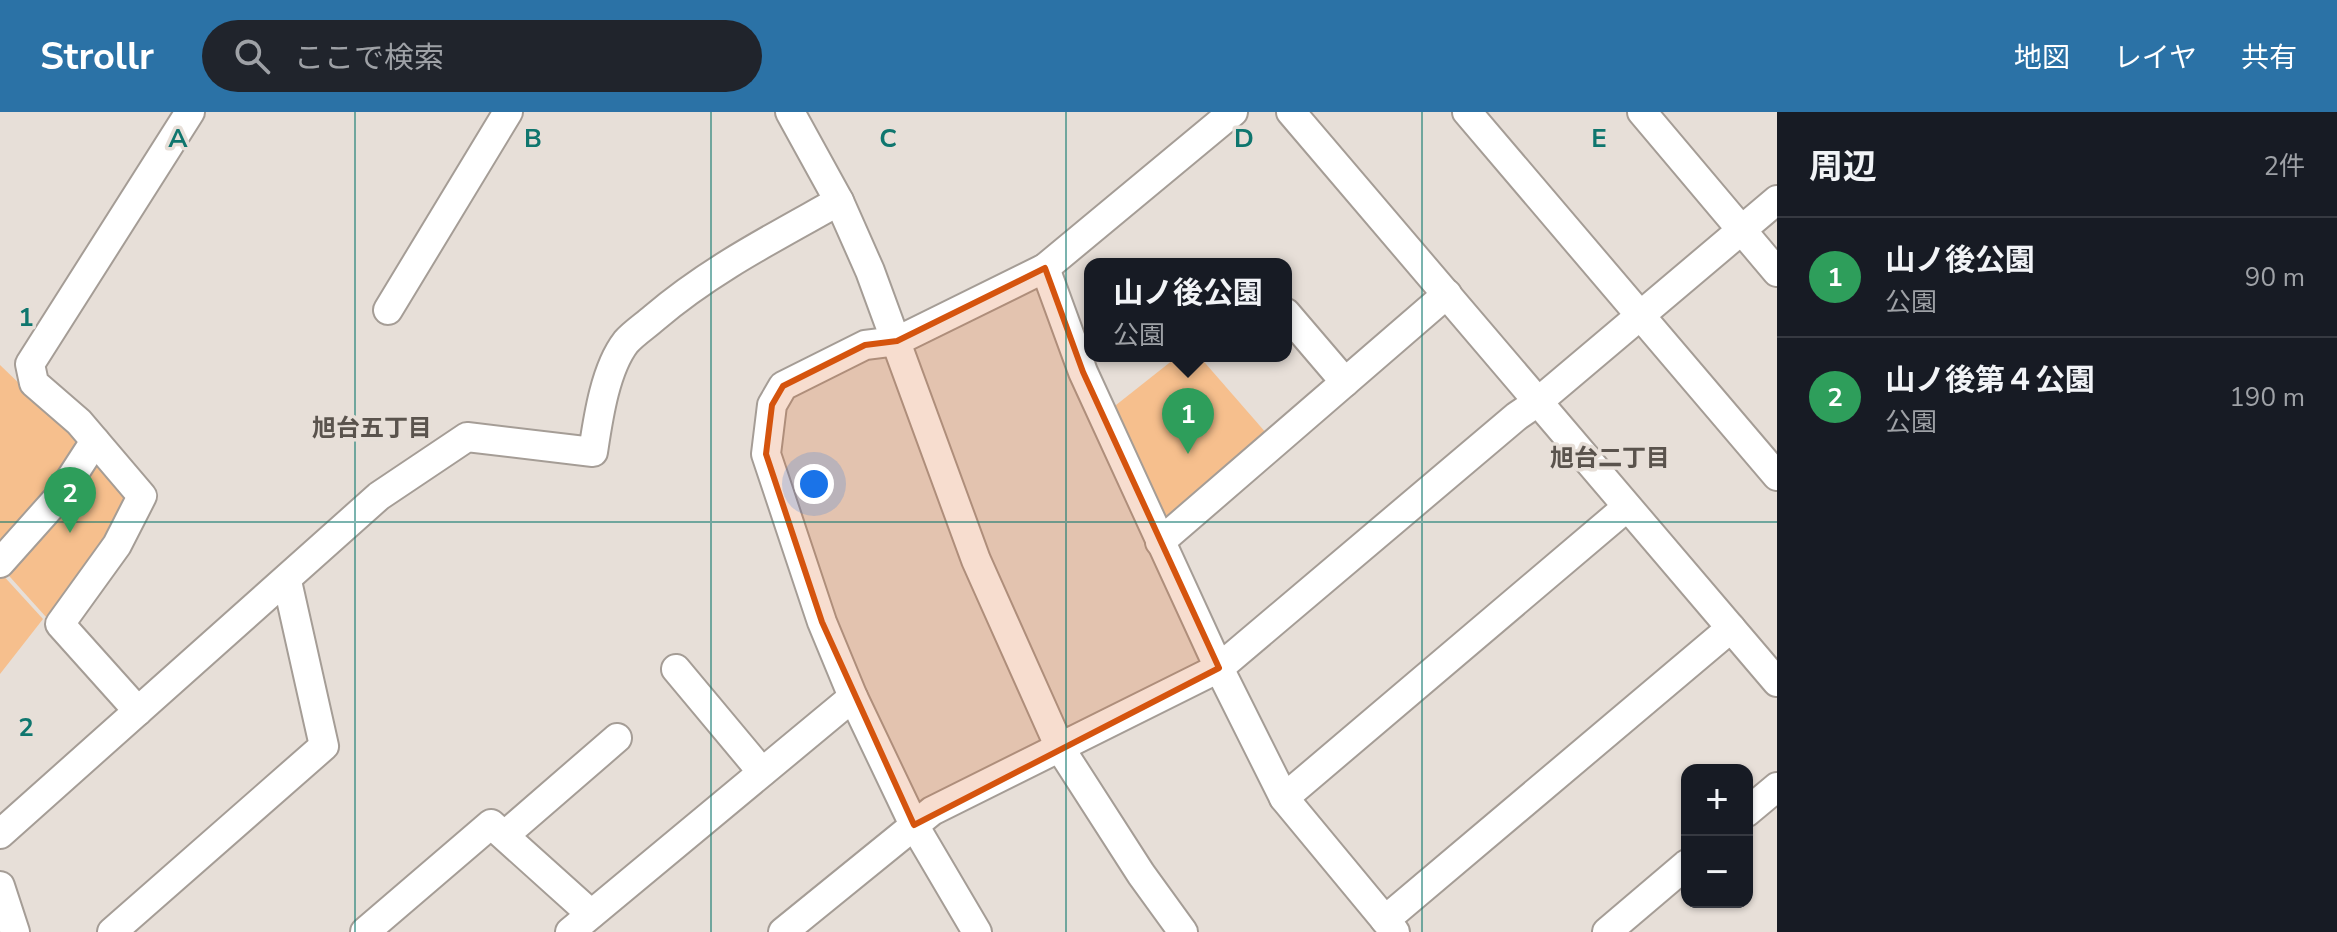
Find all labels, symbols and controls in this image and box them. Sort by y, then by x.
search box [202,20,762,92]
text: Strollr [40,31,154,82]
icon: search [230,34,274,78]
text: ここで検索 [294,38,444,79]
text: 地図 [2014,39,2070,77]
text: レイヤ [2114,39,2197,77]
text: 共有 [2241,39,2297,77]
text: A [168,121,188,156]
text: B [524,121,542,156]
text: C [879,121,897,156]
text: D [1234,121,1254,156]
text: E [1591,121,1607,156]
text: 周辺 [1809,144,1877,190]
text: 2件 [2263,149,2305,184]
text: 山ノ後公園 [1885,240,2035,281]
popup [1084,258,1292,362]
text: 1 [1827,260,1843,295]
text: 90 m [2245,260,2305,295]
text: 山ノ後公園 [1113,273,1263,314]
text: 公園 [1885,285,1937,320]
text: 1 [18,300,34,335]
text: 公園 [1113,318,1165,353]
text: 山ノ後第４公園 [1885,360,2095,401]
text: 2 [1827,380,1843,415]
text: 190 m [2229,380,2305,415]
pin: 1 [1162,388,1214,454]
text: 公園 [1885,405,1937,440]
district label: 旭台五丁目 [312,412,432,444]
district label: 旭台二丁目 [1550,442,1670,474]
your location [794,464,834,504]
pin: 2 [44,467,96,533]
text: 2 [18,710,34,745]
map controls [1681,764,1753,908]
button: + [1681,764,1753,836]
button: − [1681,836,1753,908]

